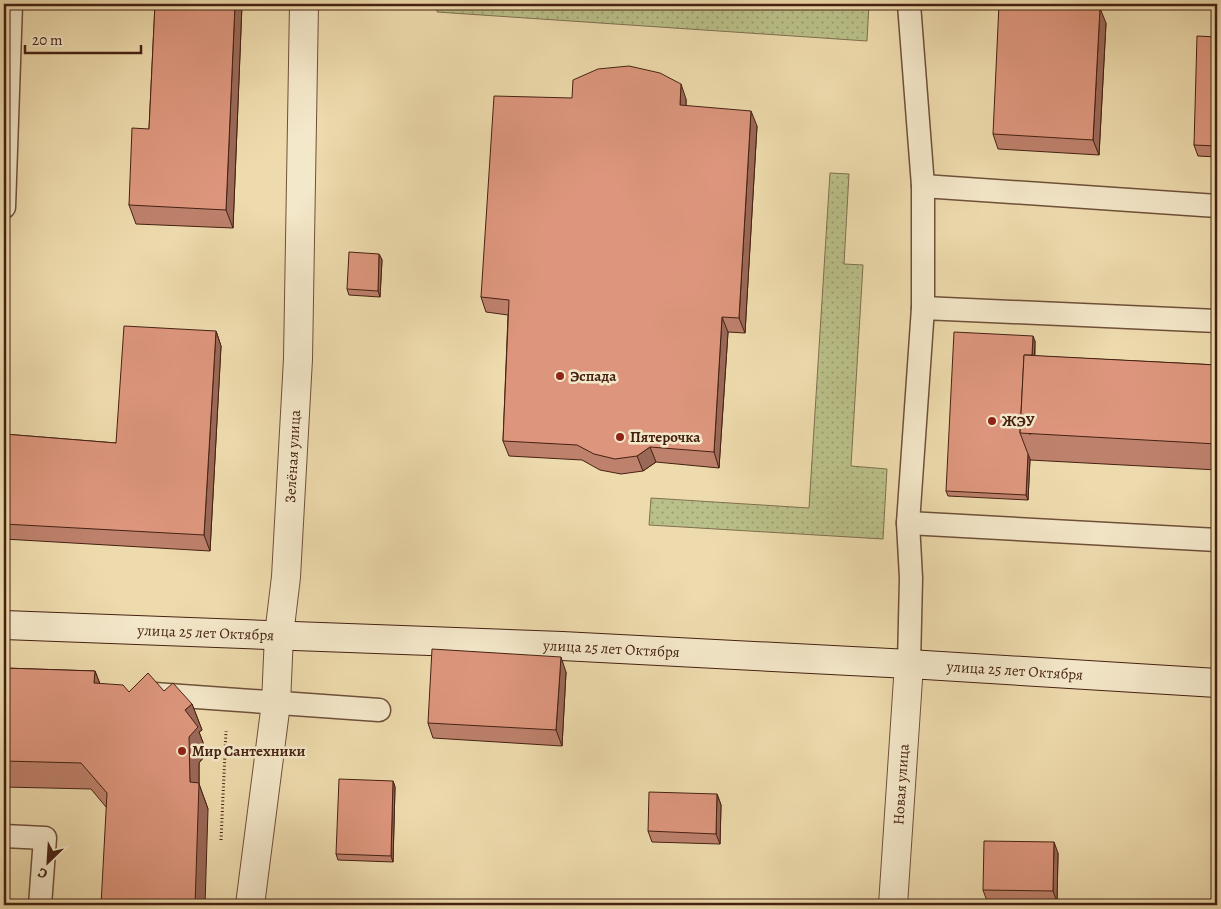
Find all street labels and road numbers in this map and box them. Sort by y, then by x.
street label: Зелёная улица [280,409,305,503]
street label: улица 25 лет Октября [136,620,275,645]
street label: улица 25 лет Октября [542,635,680,662]
street label: улица 25 лет Октября [945,656,1084,685]
street label: Новая улица [888,743,914,825]

